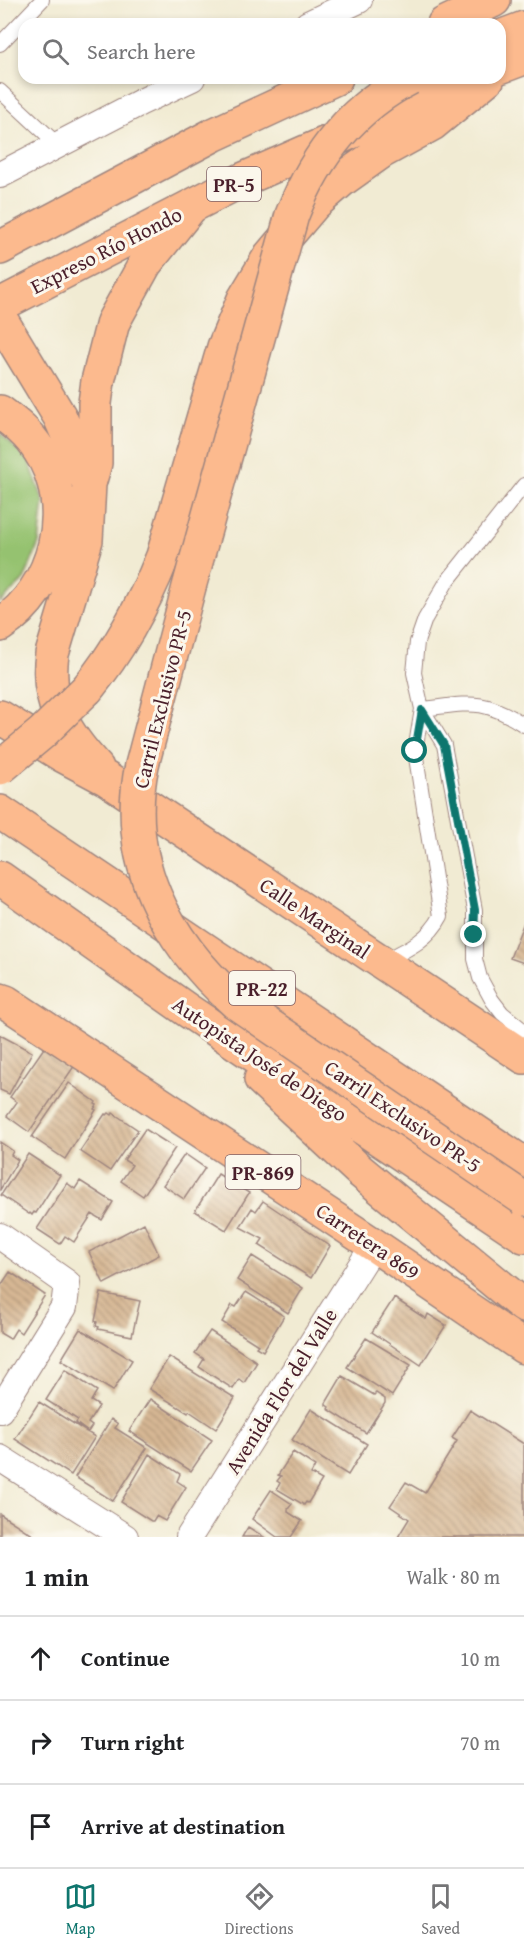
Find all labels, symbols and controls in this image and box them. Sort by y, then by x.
search box [18,18,506,84]
icon: search [39,35,72,68]
text: Search here [87,35,196,67]
road number: PR-5 [207,167,261,201]
street label: Expreso Río Hondo [25,198,187,302]
street label: Carril Exclusivo PR-5 [125,606,199,792]
route start [401,737,427,763]
street label: Calle Marginal [254,870,377,967]
route end [460,921,486,947]
road number: PR-22 [229,971,295,1005]
street label: Autopista José de Diego [166,989,354,1129]
street label: Carril Exclusivo PR-5 [318,1052,488,1180]
road number: PR-869 [226,1155,300,1189]
street label: Carretera 869 [310,1195,426,1287]
street label: Avenida Flor del Valle [217,1302,345,1480]
text: 1 min [24,1557,89,1596]
text: Walk · 80 m [406,1562,500,1591]
icon: ahead [24,1642,57,1675]
text: Continue [81,1642,170,1674]
text: 10 m [460,1644,500,1673]
icon: right [24,1726,57,1759]
text: Turn right [81,1726,184,1758]
text: 70 m [460,1728,500,1757]
icon: arrive [24,1810,57,1843]
text: Arrive at destination [81,1810,285,1842]
tab: Map [64,1880,97,1940]
tab: Directions [225,1880,294,1940]
tab: Saved [421,1880,460,1940]

